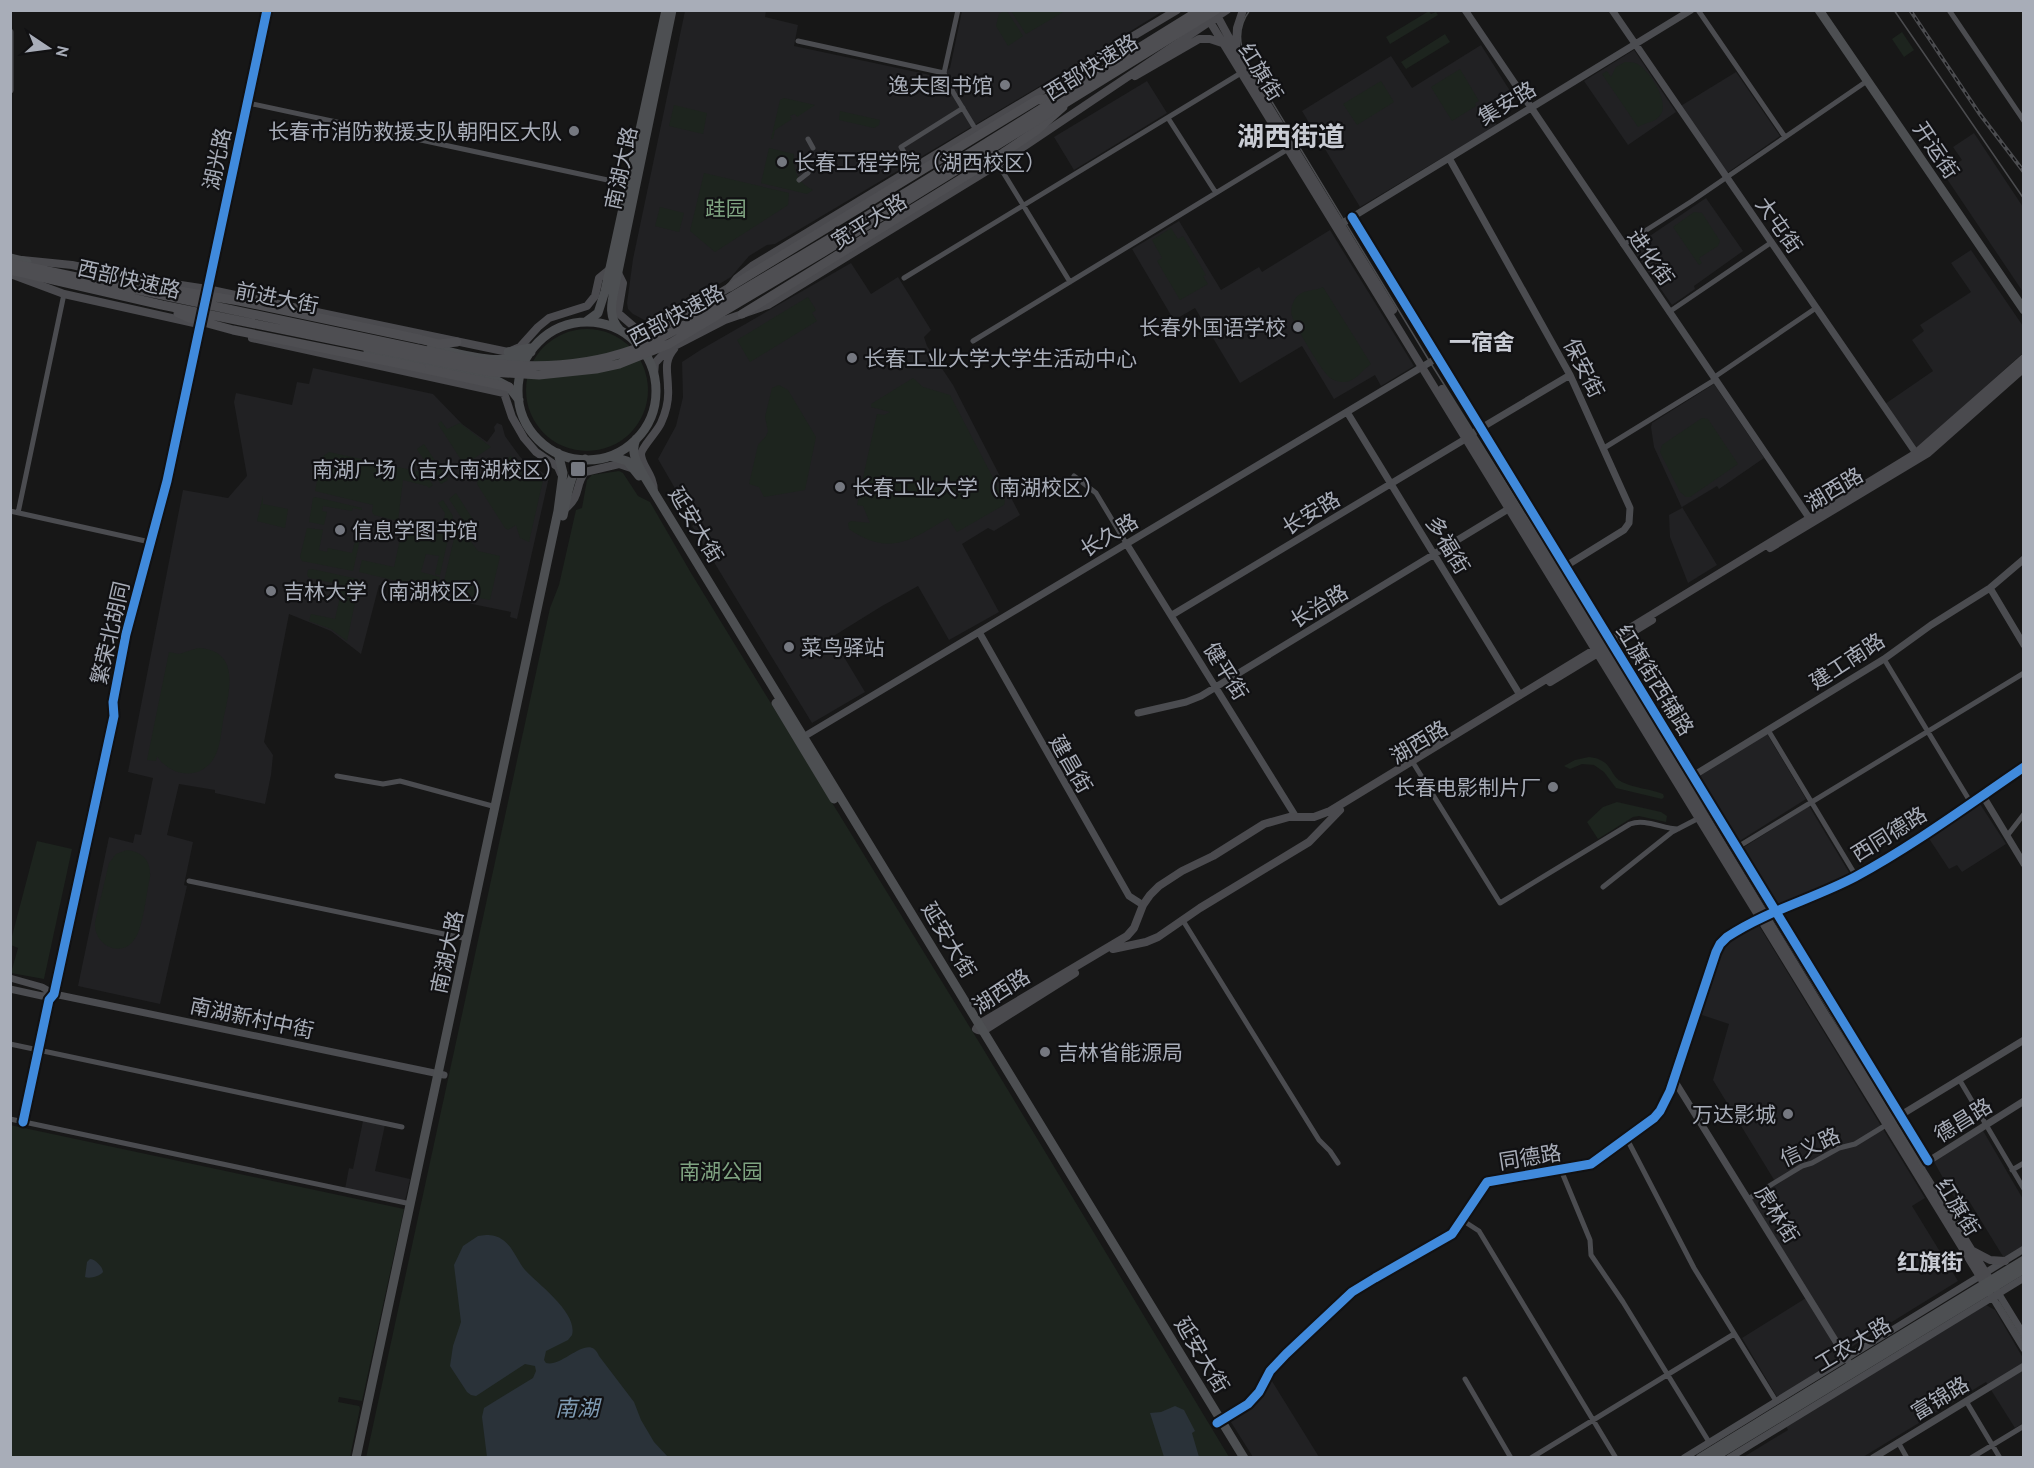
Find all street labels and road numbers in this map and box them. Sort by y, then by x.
street label: 西部快速路 [1039,28,1143,106]
street label: 红旗街 [1233,38,1289,106]
street label: 集安路 [1473,75,1541,131]
street label: 开运街 [1907,116,1965,184]
street label: 南湖大路 [599,124,643,212]
street label: 湖光路 [197,125,237,193]
street label: 宽平大路 [826,187,912,255]
street label: 大屯街 [1750,191,1808,259]
street label: 进化街 [1622,223,1680,291]
street label: 西部快速路 [75,254,183,304]
street label: 前进大街 [233,277,321,319]
street label: 西部快速路 [623,278,729,352]
street label: 保安街 [1558,334,1610,402]
street label: 湖西路 [1800,461,1868,517]
street label: 延安大街 [663,482,729,568]
street label: 长安路 [1277,485,1345,541]
street label: 长久路 [1075,507,1143,563]
street label: 多福街 [1420,511,1476,579]
street label: 长治路 [1285,578,1353,634]
street label: 繁荣北胡同 [85,579,135,687]
street label: 红旗街西辅路 [1610,619,1700,741]
street label: 建工南路 [1804,627,1890,695]
street label: 健平街 [1198,637,1254,705]
street label: 湖西路 [1385,714,1453,770]
street label: 建昌街 [1044,730,1098,798]
street label: 西同德路 [1846,800,1932,868]
street label: 延安大街 [916,897,982,983]
street label: 南湖大路 [425,908,469,996]
street label: 湖西路 [967,963,1035,1019]
street label: 南湖新村中街 [188,992,316,1044]
street label: 德昌路 [1929,1092,1997,1148]
street label: 信义路 [1776,1121,1844,1173]
street label: 同德路 [1497,1139,1563,1175]
street label: 红旗街 [1930,1173,1986,1241]
street label: 虎林街 [1749,1180,1805,1248]
street label: 工农大路 [1810,1311,1896,1377]
street label: 延安大街 [1169,1312,1235,1398]
street label: 富锦路 [1906,1370,1974,1426]

